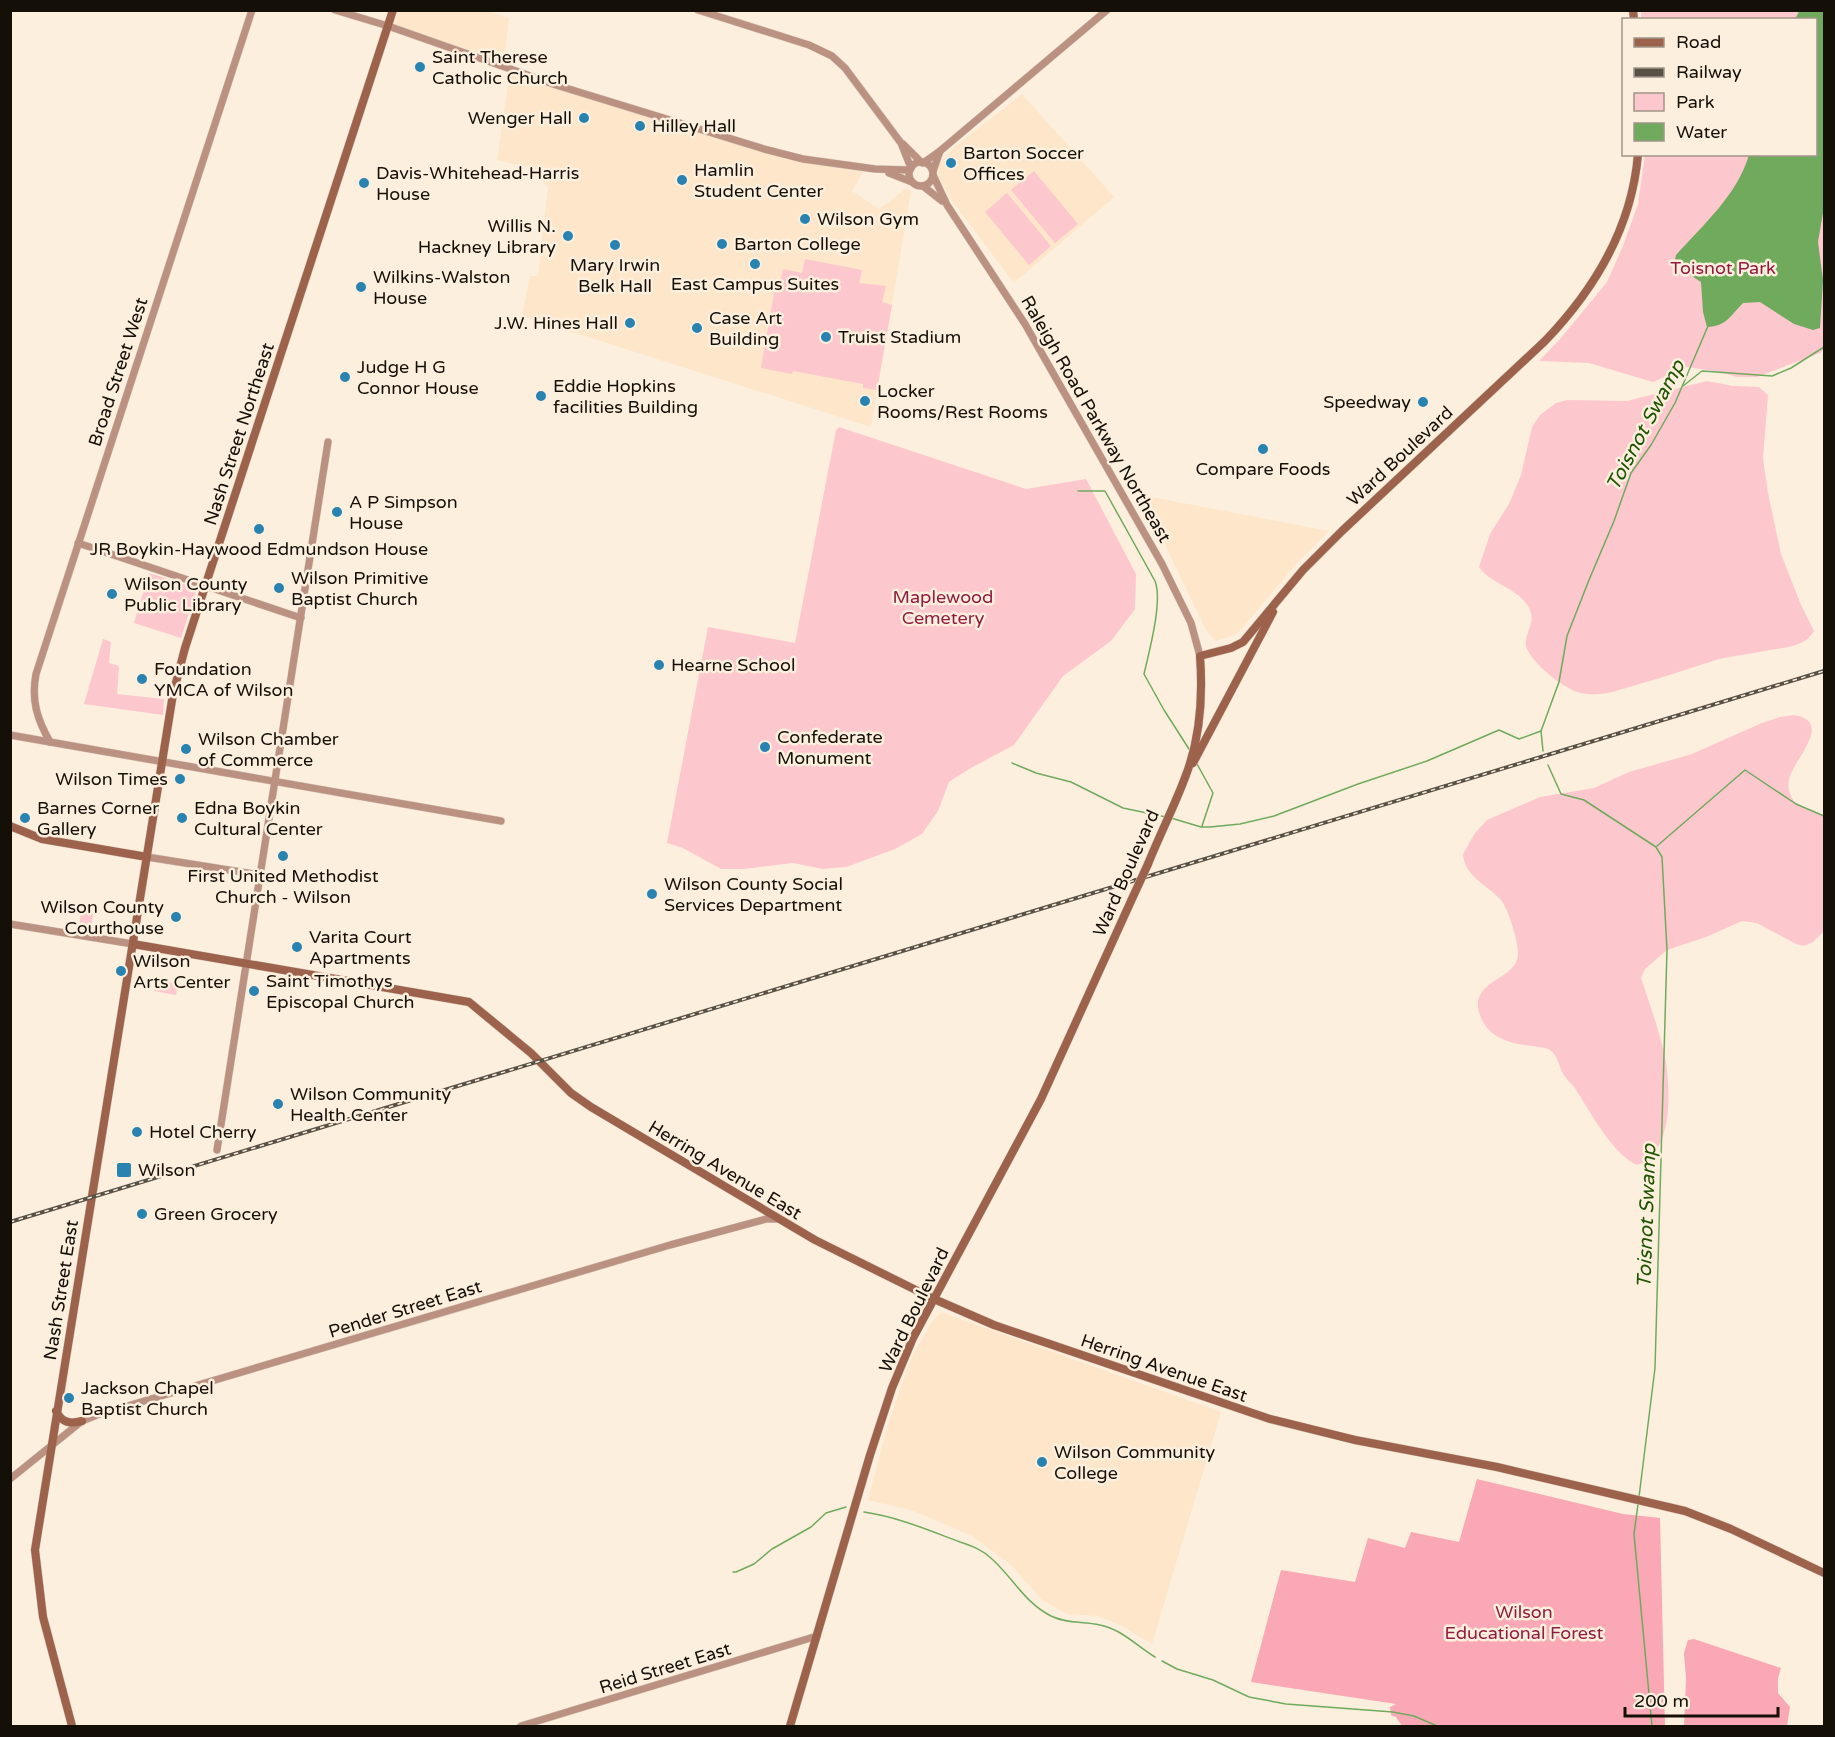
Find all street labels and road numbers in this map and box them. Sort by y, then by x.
street label: Raleigh Road Parkway Northeast [1016,292,1176,547]
street label: Broad Street West [84,295,152,449]
street label: Nash Street Northeast [199,340,279,528]
street label: Ward Boulevard [1343,401,1457,511]
street label: Ward Boulevard [1088,806,1164,940]
street label: Herring Avenue East [644,1116,806,1225]
street label: Nash Street East [39,1218,83,1362]
street label: Ward Boulevard [874,1244,954,1376]
street label: Pender Street East [326,1275,484,1343]
street label: Herring Avenue East [1078,1329,1250,1407]
street label: Reid Street East [596,1637,734,1698]

